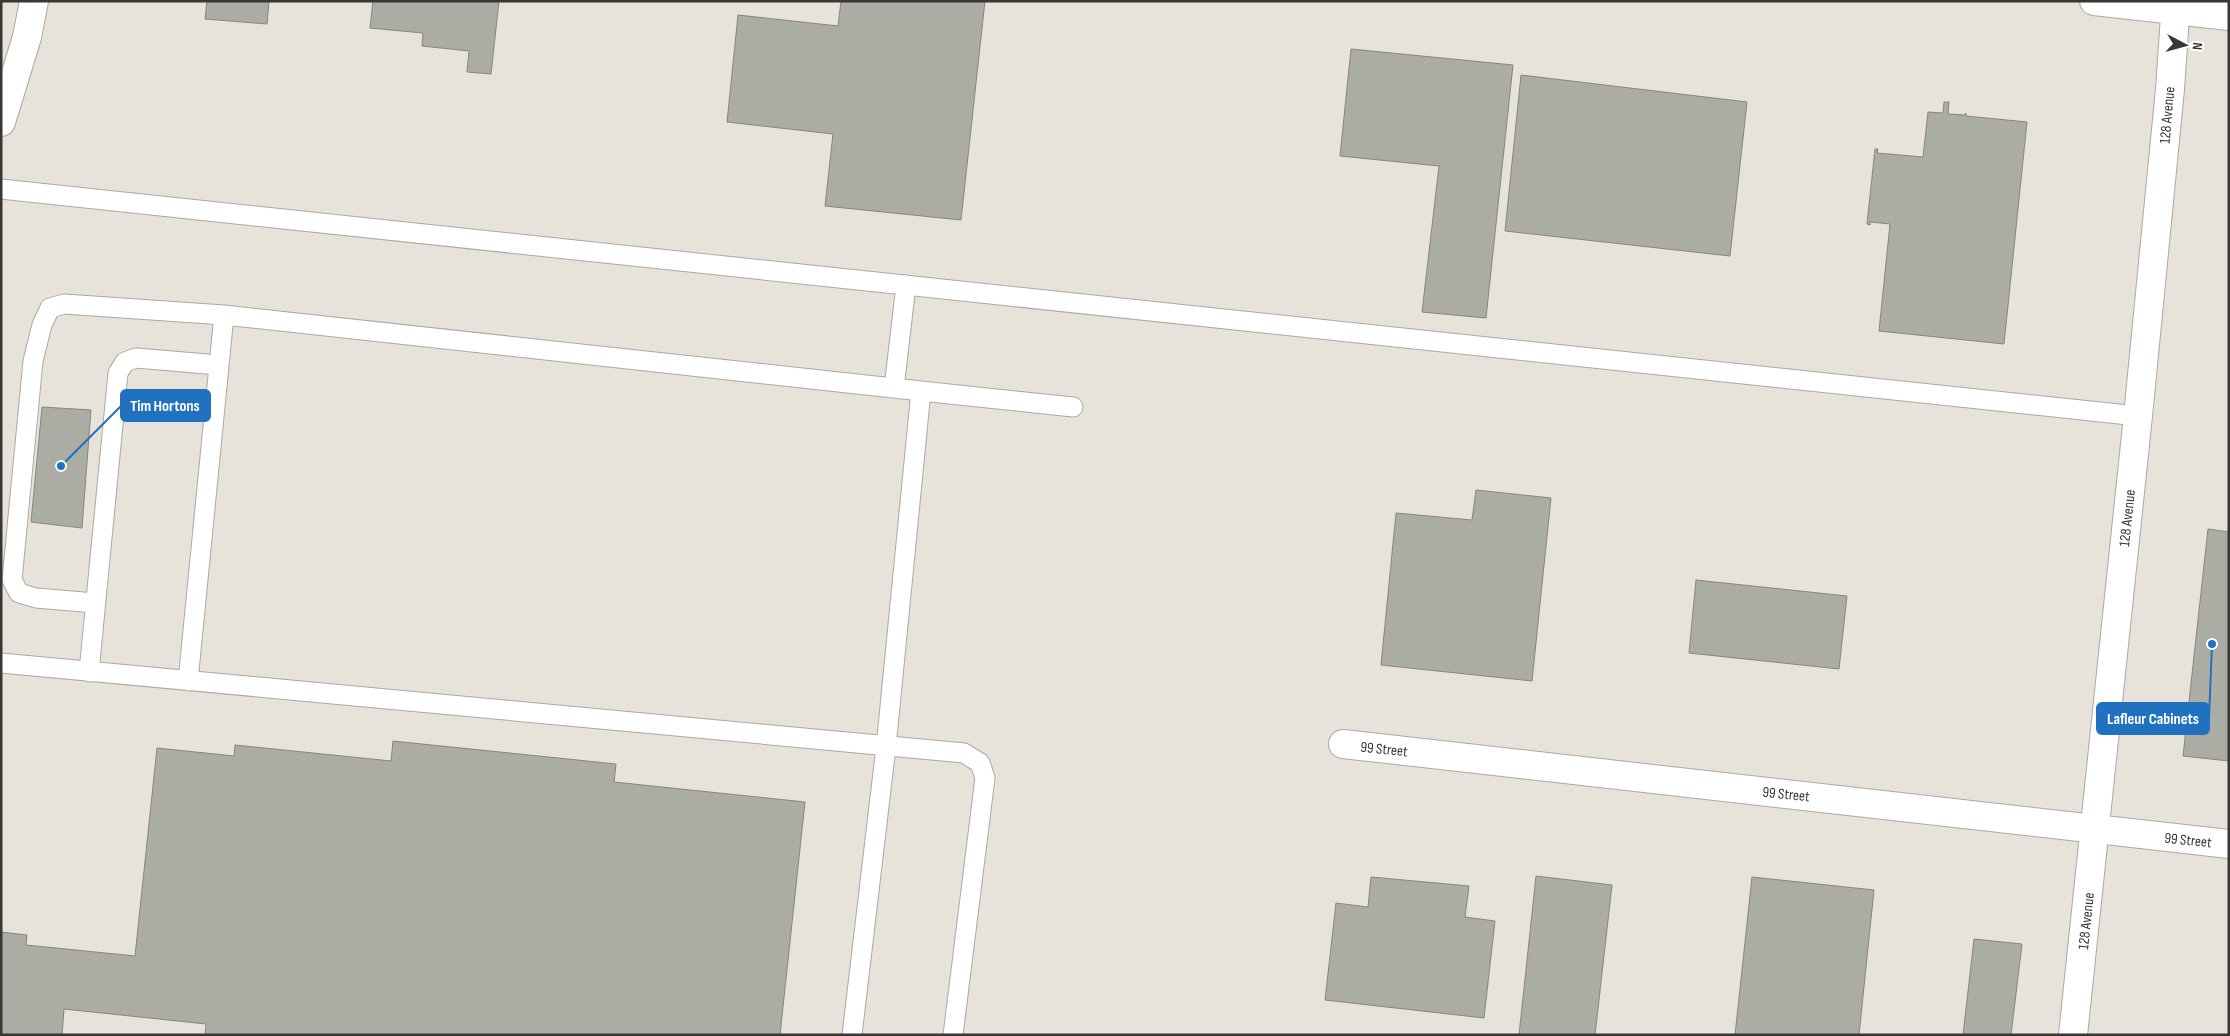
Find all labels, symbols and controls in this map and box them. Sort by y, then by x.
north arrow [2160,20,2210,70]
text: N [2189,42,2206,51]
street label: 128 Avenue [2156,86,2179,144]
callout: Tim Hortons [121,390,210,421]
text: Tim Hortons [130,397,200,416]
street label: 128 Avenue [2115,489,2140,548]
callout: Lafleur Cabinets [2097,703,2209,734]
text: Lafleur Cabinets [2107,710,2199,729]
street label: 99 Street [1359,738,1409,761]
street label: 99 Street [1761,783,1811,806]
street label: 99 Street [2163,829,2213,852]
street label: 128 Avenue [2074,892,2099,951]

